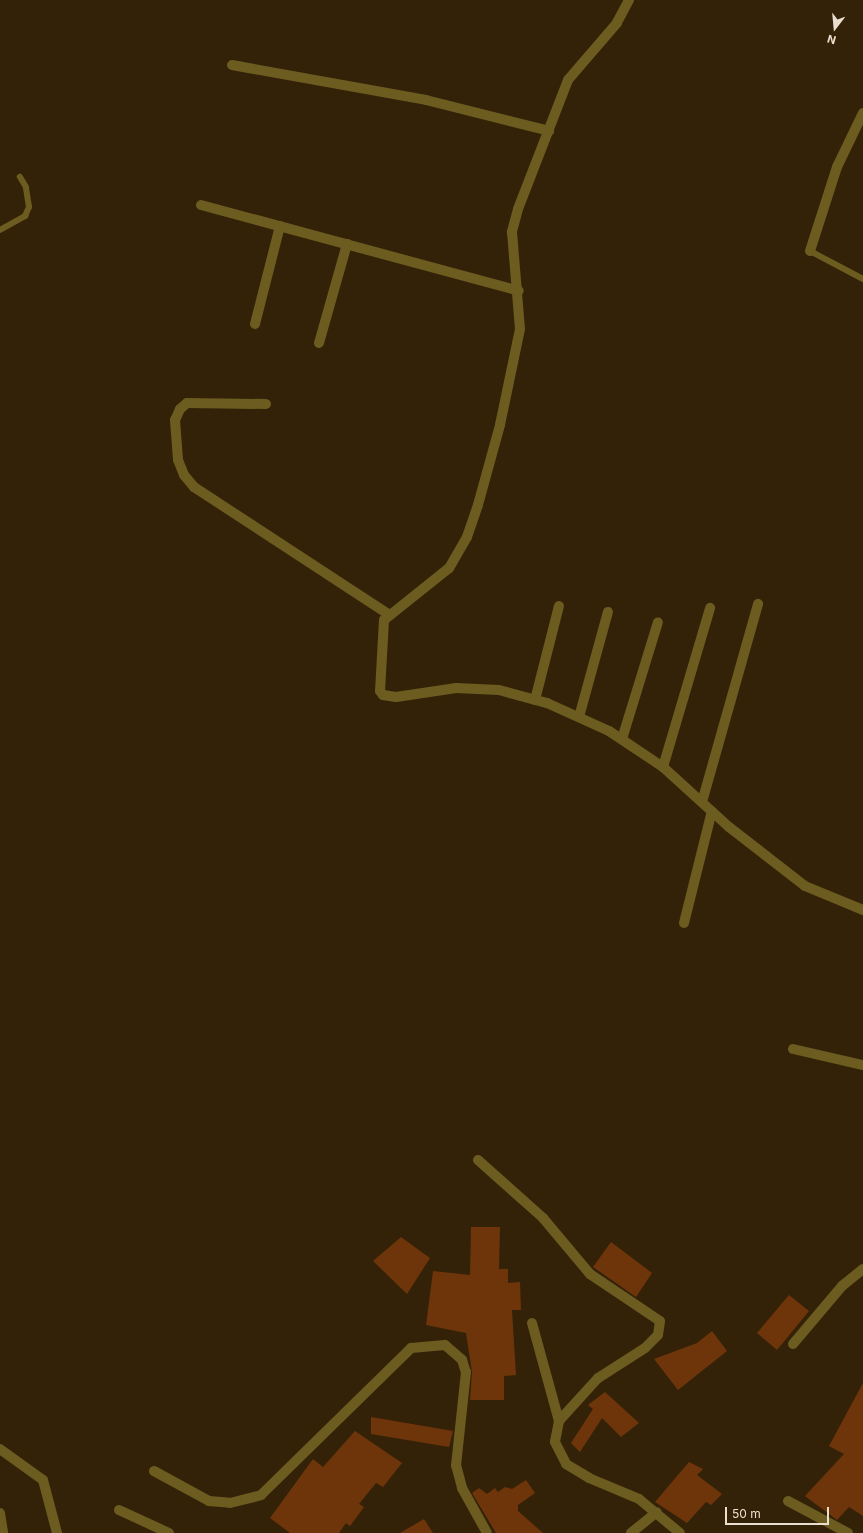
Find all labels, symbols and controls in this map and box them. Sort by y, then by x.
north arrow [815,8,855,48]
text: N [826,32,838,47]
scale bar [727,1499,831,1525]
text: 50 m [732,1506,761,1521]

